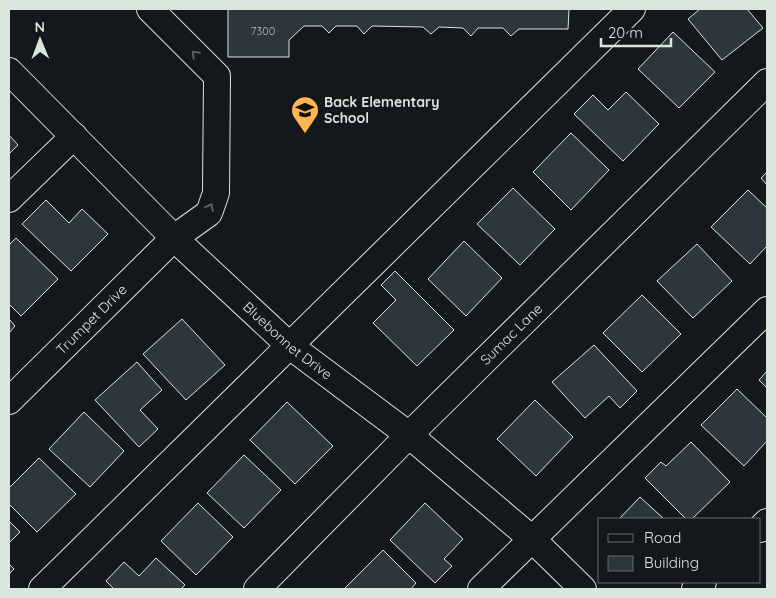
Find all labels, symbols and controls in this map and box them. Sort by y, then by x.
north arrow [15,15,65,65]
scale bar [601,15,671,47]
text: N [34,18,45,36]
text: 20 m [608,23,643,42]
house number: 7300 [251,24,275,38]
one-way arrow [192,51,201,60]
place label: Back Elementary School [324,93,439,127]
school or university icon: Back Elementary School [290,95,320,134]
one-way arrow [204,203,214,212]
street label: Trumpet Drive [52,281,131,358]
street label: Bluebonnet Drive [239,298,336,383]
street label: Sumac Lane [476,300,546,369]
legend [598,518,761,583]
text: Road [644,528,681,547]
text: Building [644,553,699,572]

